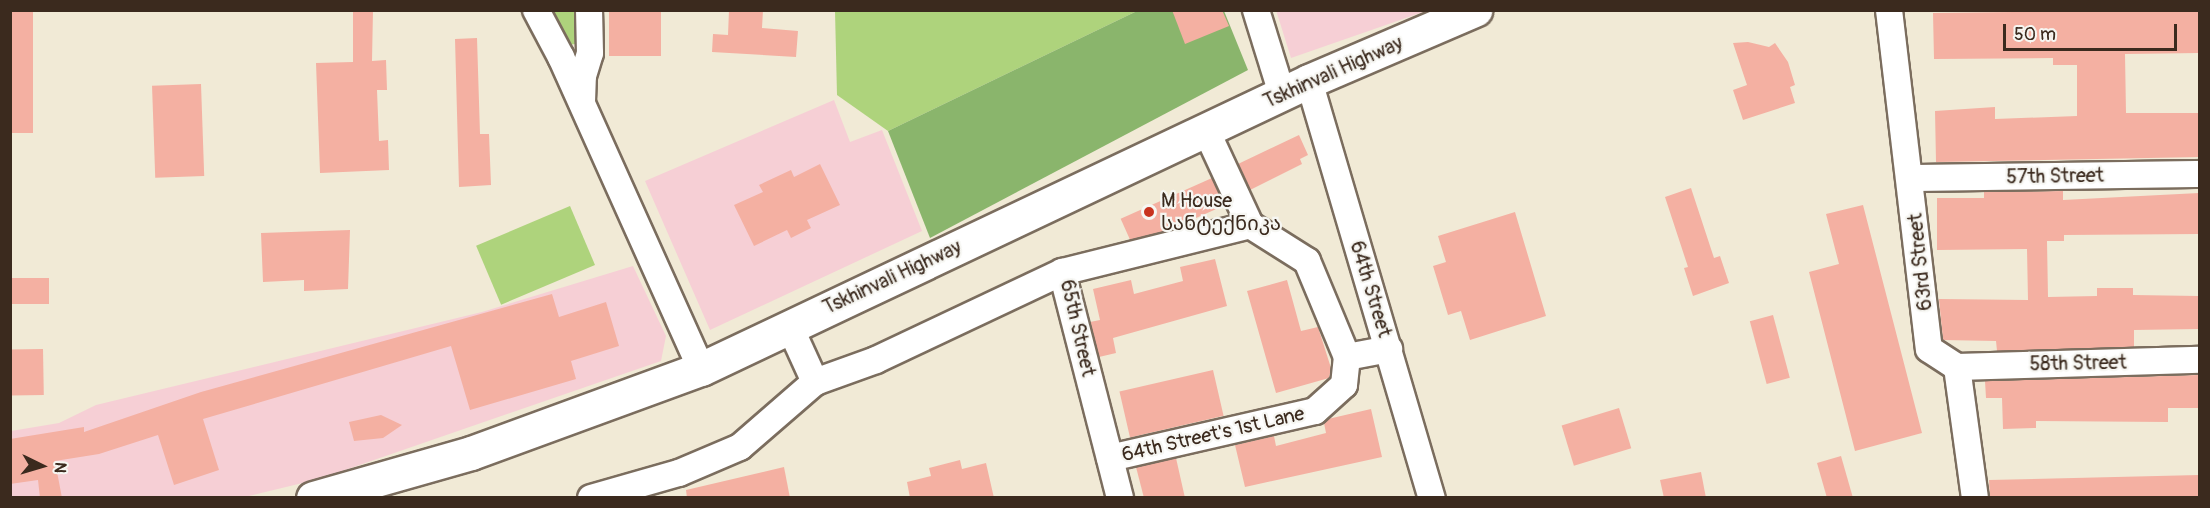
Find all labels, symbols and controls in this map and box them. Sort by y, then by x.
scale bar [2006,12,2180,50]
text: 50 m [2014,23,2056,46]
street label: Tskhinvali Highway [1260,31,1406,113]
street label: 57th Street [2006,163,2104,189]
place label: M House სანტექნიკა [1161,189,1281,236]
marker: M House სანტექნიკა [1142,205,1156,219]
street label: 63rd Street [1903,212,1937,312]
street label: Tskhinvali Highway [819,234,965,320]
street label: 64th Street [1345,238,1397,340]
street label: 65th Street [1055,277,1101,379]
street label: 58th Street [2029,350,2127,376]
street label: 64th Street's 1st Lane [1119,401,1307,467]
north arrow [12,436,72,496]
text: N [49,461,70,474]

